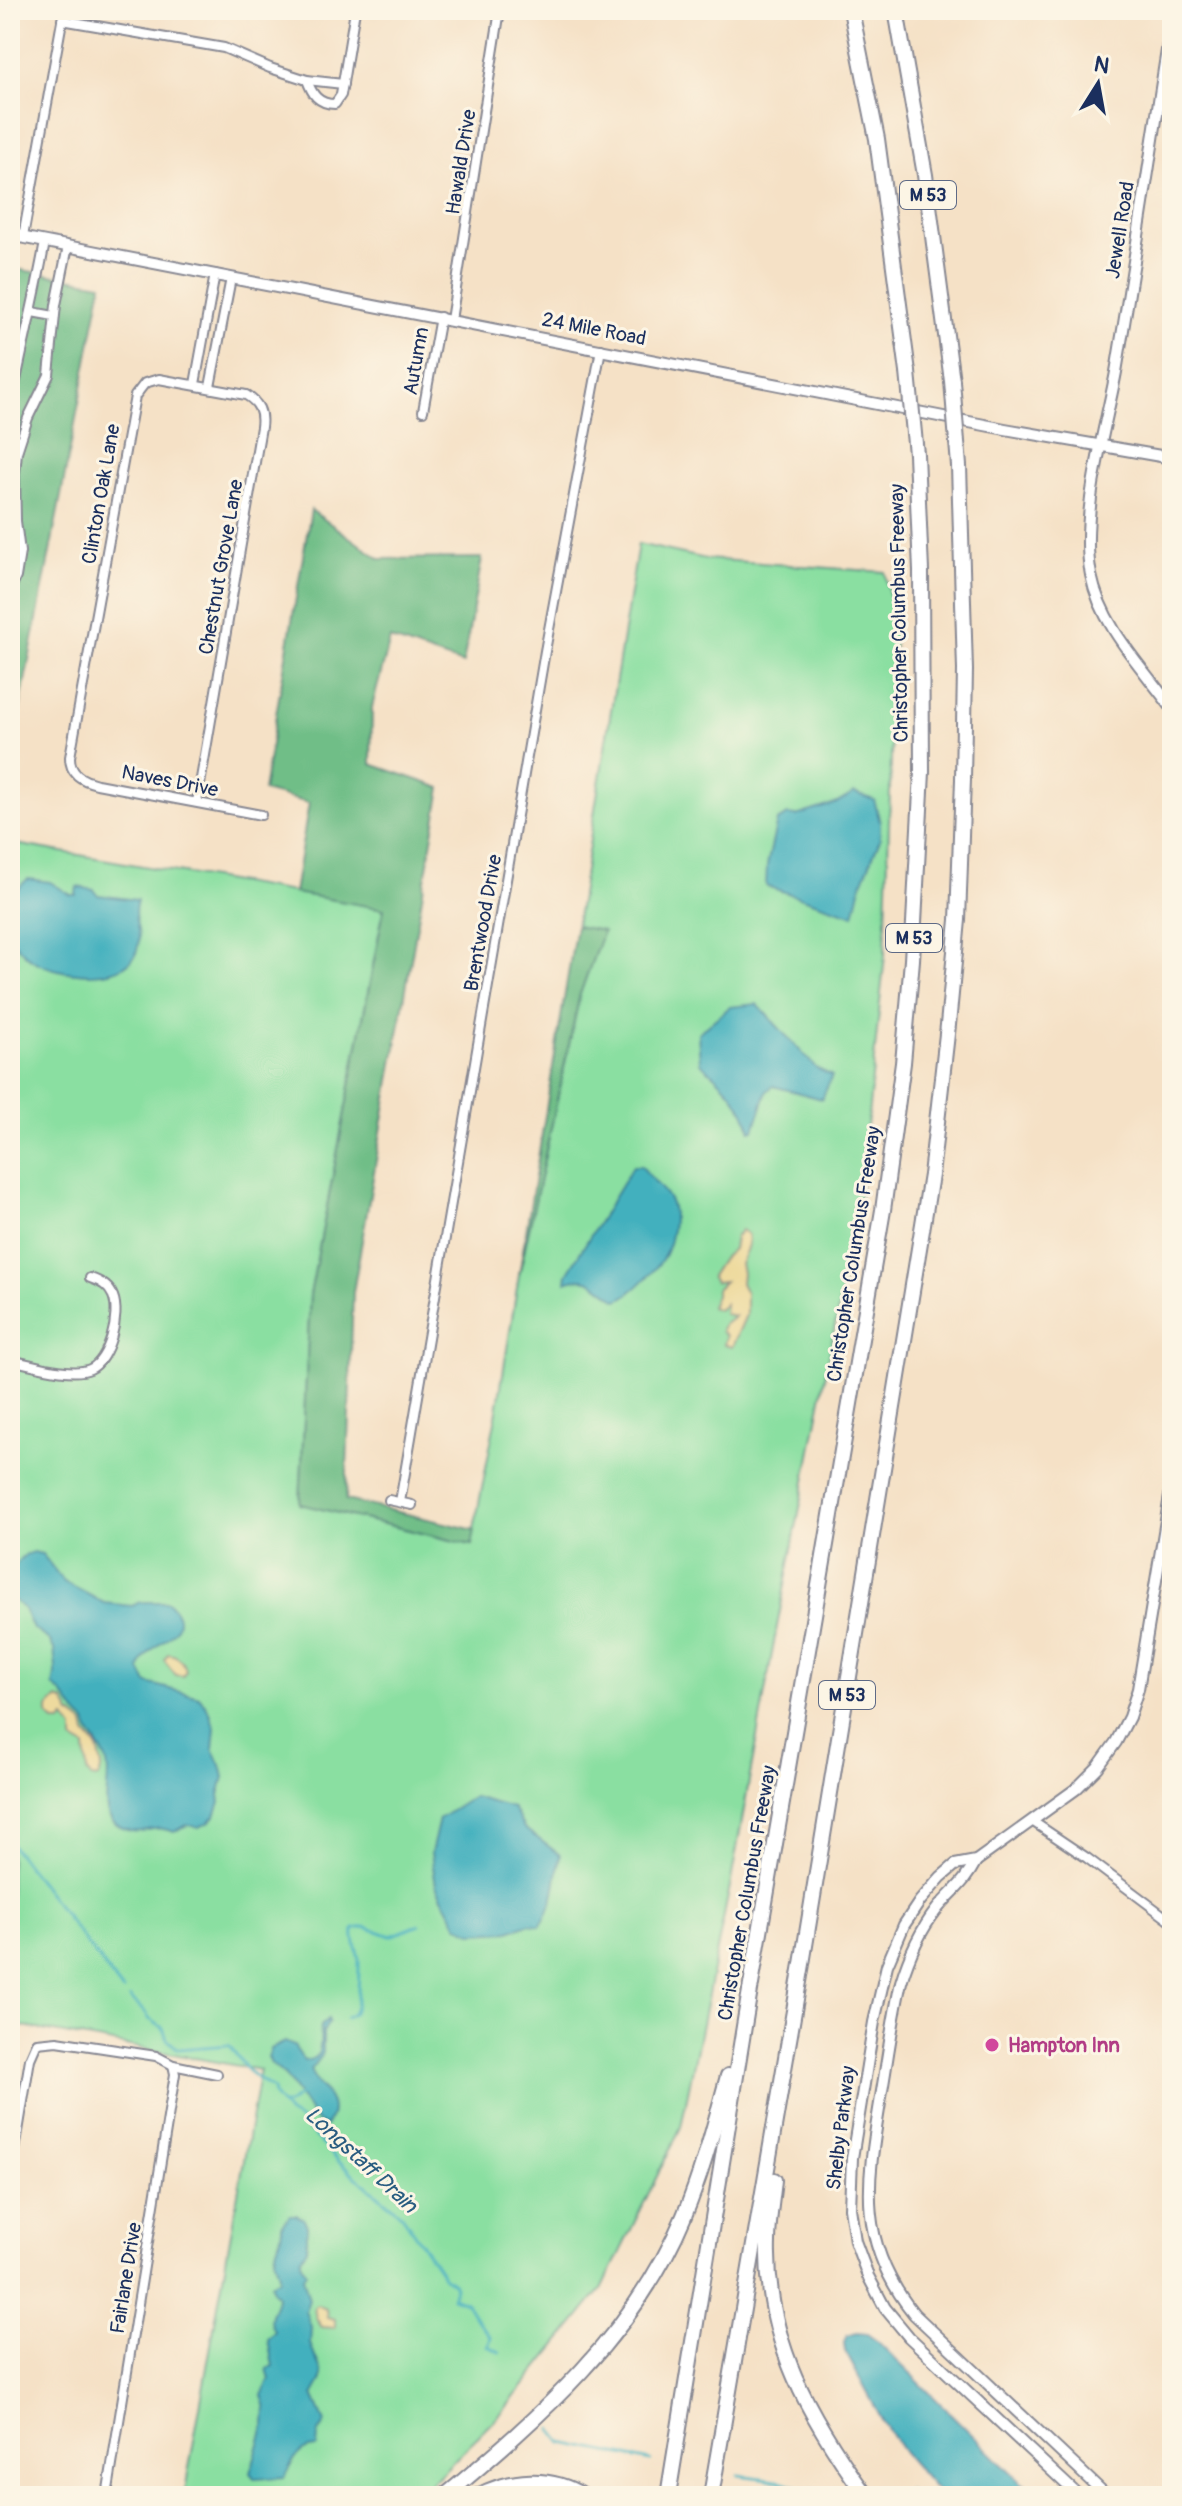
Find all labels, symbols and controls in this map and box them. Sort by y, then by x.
north arrow [1058,44,1138,124]
text: N [1092,50,1112,81]
street label: Hawald Drive [440,107,482,216]
street label: Jewell Road [1100,180,1140,280]
road number: M 53 [900,181,956,209]
street label: 24 Mile Road [540,307,648,351]
street label: Autumn [398,325,434,397]
street label: Clinton Oak Lane [76,422,126,566]
street label: Chestnut Grove Lane [193,477,249,657]
street label: Christopher Columbus Freeway [884,483,914,742]
street label: Naves Drive [120,759,220,803]
street label: Brentwood Drive [459,852,507,993]
road number: M 53 [886,924,942,952]
street label: Christopher Columbus Freeway [821,1124,887,1384]
road number: M 53 [819,1681,875,1709]
street label: Christopher Columbus Freeway [712,1763,782,2023]
place label: Hampton Inn [1008,2033,1120,2058]
marker: Hampton Inn [983,2036,1001,2054]
street label: Shelby Parkway [821,2064,861,2191]
water label: Longstaff Drain [299,2101,424,2220]
street label: Fairlane Drive [105,2220,147,2336]

